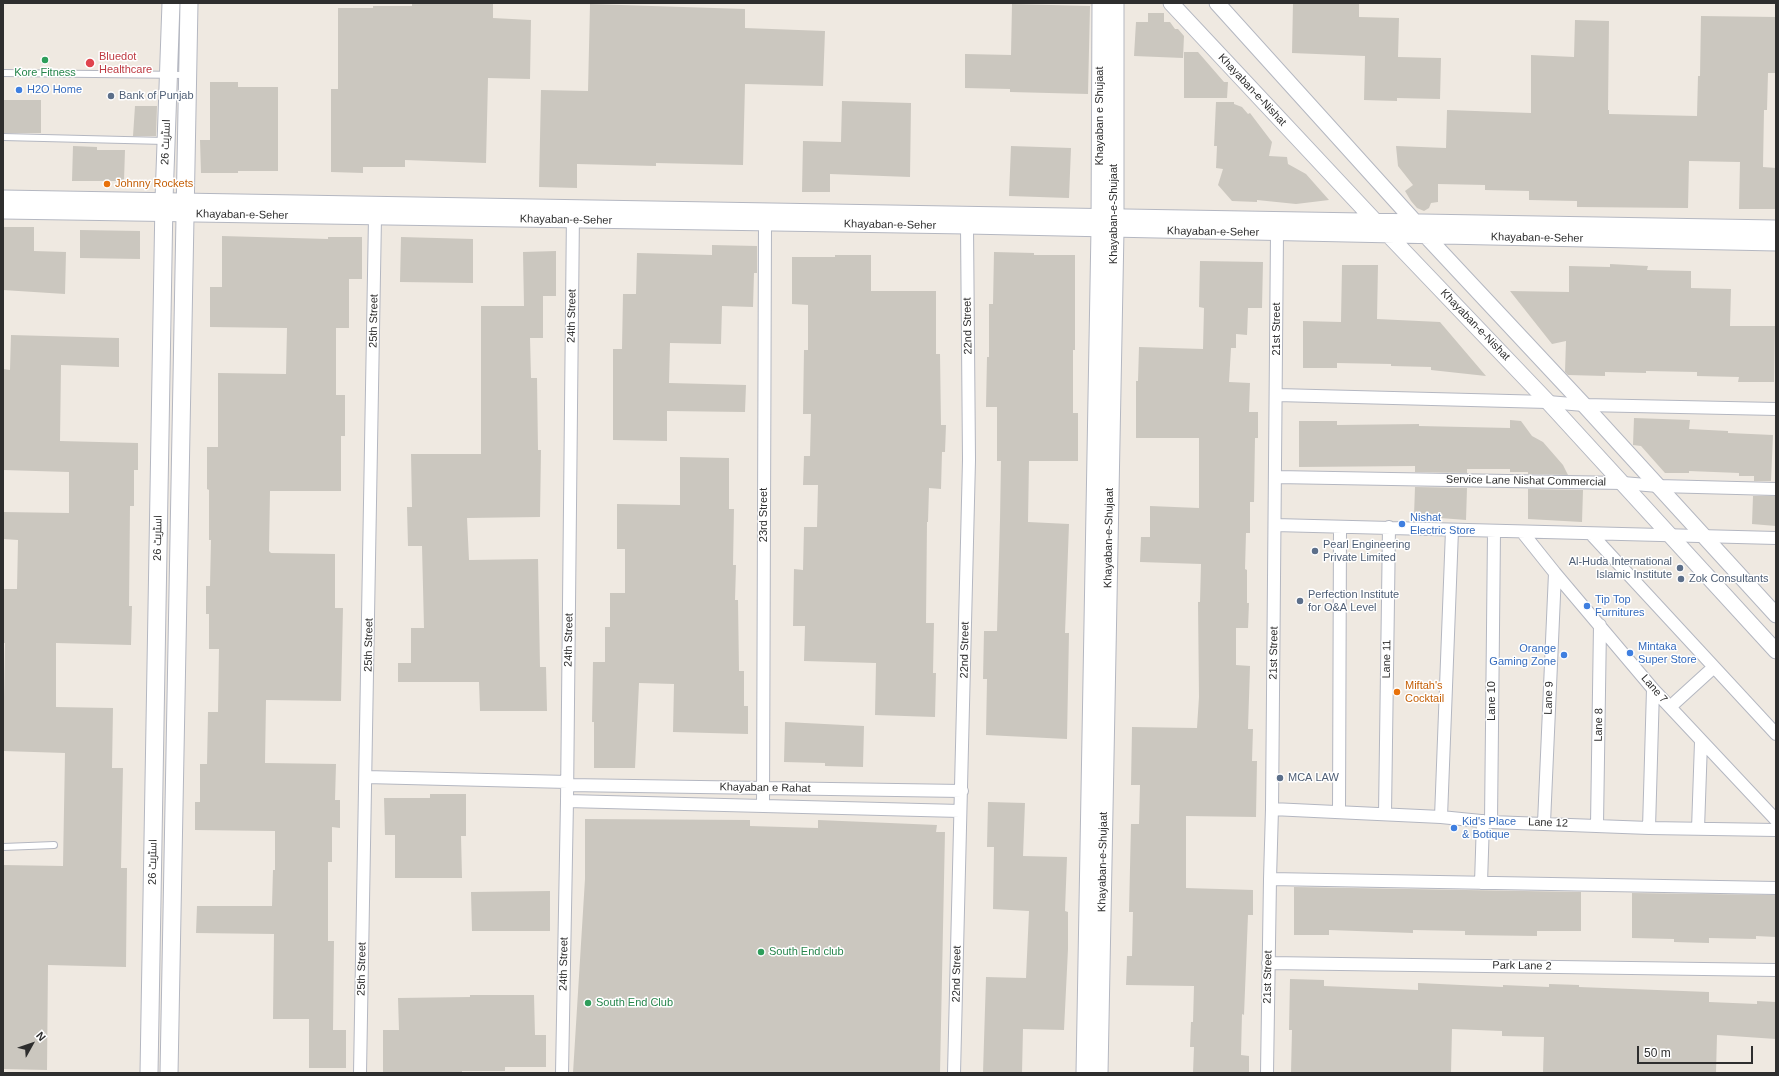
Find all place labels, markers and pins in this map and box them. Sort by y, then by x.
place label: Bluedot Healthcare [99,50,152,76]
marker: Kore Fitness [40,55,50,65]
marker: Bluedot Healthcare [84,57,96,69]
place label: Kore Fitness [14,66,76,80]
place label: H2O Home [27,83,82,97]
marker: H2O Home [14,85,24,95]
place label: Bank of Punjab [119,89,194,103]
marker: Bank of Punjab [106,91,116,101]
place label: Johnny Rockets [115,177,193,191]
marker: Johnny Rockets [102,179,112,189]
place label: Nishat Electric Store [1410,511,1475,537]
marker: Nishat Electric Store [1397,519,1407,529]
place label: Pearl Engineering Private Limited [1323,538,1410,564]
marker: Pearl Engineering Private Limited [1310,546,1320,556]
place label: Al-Huda International Islamic Institute [1569,555,1672,581]
marker: Al-Huda International Islamic Institute [1675,563,1685,573]
place label: Zok Consultants [1689,572,1768,586]
marker: Zok Consultants [1676,574,1686,584]
place label: Perfection Institute for O&A Level [1308,588,1399,614]
place label: Tip Top Furnitures [1595,593,1645,619]
marker: Perfection Institute for O&A Level [1295,596,1305,606]
marker: Tip Top Furnitures [1582,601,1592,611]
place label: Mintaka Super Store [1638,640,1697,666]
place label: Orange Gaming Zone [1489,642,1556,668]
marker: Mintaka Super Store [1625,648,1635,658]
marker: Orange Gaming Zone [1559,650,1569,660]
place label: Miftah's Cocktail [1405,679,1444,705]
marker: Miftah's Cocktail [1392,687,1402,697]
place label: MCA LAW [1288,771,1339,785]
marker: MCA LAW [1275,773,1285,783]
place label: Kid's Place & Botique [1462,815,1516,841]
marker: Kid's Place & Botique [1449,823,1459,833]
place label: South End club [769,945,844,959]
marker: South End club [756,947,766,957]
place label: South End Club [596,996,673,1010]
marker: South End Club [583,998,593,1008]

